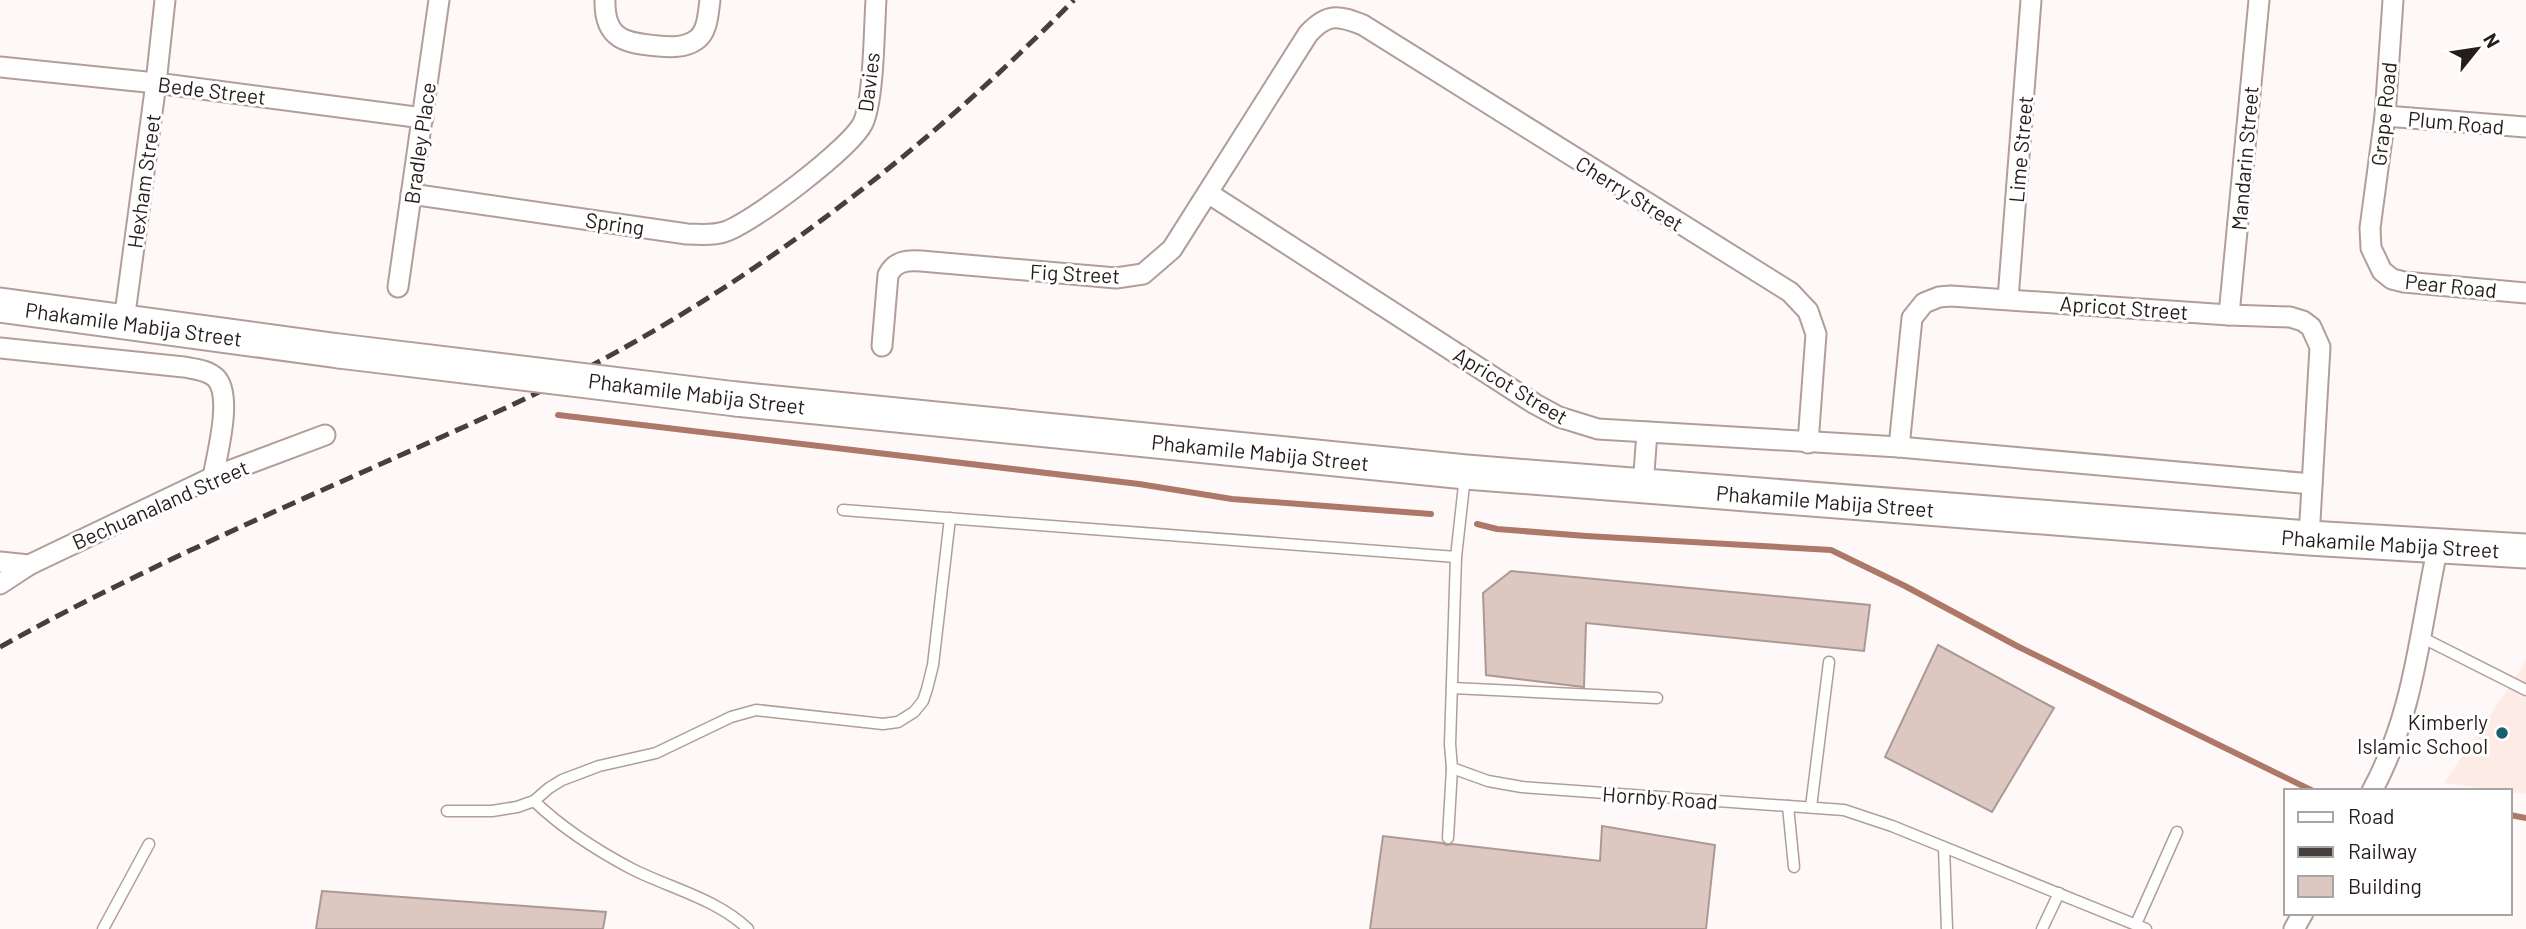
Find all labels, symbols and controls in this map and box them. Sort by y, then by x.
north arrow [2442,14,2512,84]
text: N [2479,29,2505,51]
street label: Davies [852,51,884,113]
street label: Grape Road [2365,61,2401,167]
street label: Bede Street [157,71,267,109]
street label: Bradley Place [398,81,440,205]
street label: Mandarin Street [2225,85,2263,231]
street label: Lime Street [2003,94,2037,204]
street label: Plum Road [2407,105,2505,139]
street label: Hexham Street [121,112,165,250]
street label: Cherry Street [1572,150,1688,236]
street label: Spring [584,206,646,240]
street label: Fig Street [1029,258,1121,288]
street label: Pear Road [2404,268,2498,302]
street label: Apricot Street [2059,290,2189,324]
street label: Phakamile Mabija Street [24,296,244,350]
street label: Apricot Street [1449,341,1573,429]
street label: Phakamile Mabija Street [587,367,807,419]
street label: Phakamile Mabija Street [1150,428,1370,475]
street label: Bechuanaland Street [68,454,252,554]
street label: Phakamile Mabija Street [1715,479,1935,521]
street label: Phakamile Mabija Street [2281,523,2500,562]
place label: Kimberly Islamic School [2357,709,2488,758]
marker: Kimberly Islamic School [2494,725,2510,741]
street label: Hornby Road [1601,780,1719,814]
legend [2284,789,2512,915]
text: Road [2348,803,2394,828]
text: Railway [2348,838,2417,863]
text: Building [2348,873,2422,898]

